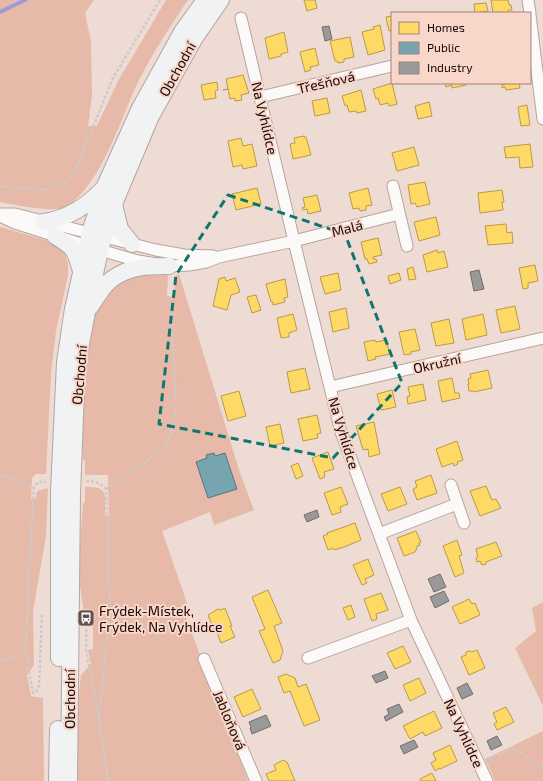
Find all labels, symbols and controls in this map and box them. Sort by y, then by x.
legend [391,12,531,84]
text: Homes [427,20,465,34]
street label: Obchodní [155,38,199,99]
text: Public [427,40,460,54]
text: Industry [427,60,473,74]
street label: Třešňová [296,67,356,97]
street label: Na Vyhlídce [248,80,282,156]
street label: Malá [330,216,364,240]
street label: Obchodní [68,344,90,406]
street label: Okružní [411,349,463,377]
street label: Na Vyhlídce [325,395,363,471]
place label: Frýdek-Místek, Frýdek, Na Vyhlídce [99,602,223,635]
bus stop icon: Frýdek-Místek, Frýdek, Na Vyhlídce [76,608,96,628]
street label: Obchodní [61,669,78,729]
street label: Jabloňová [210,687,250,753]
street label: Na Vyhlídce [441,696,487,770]

